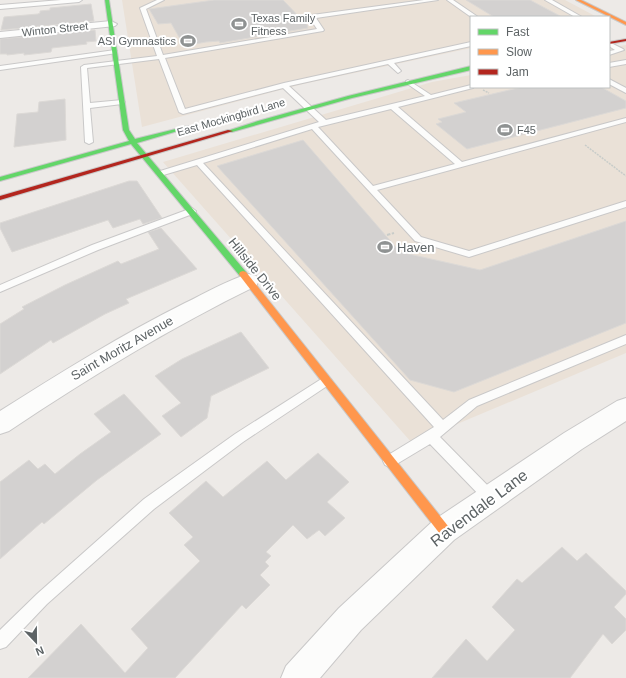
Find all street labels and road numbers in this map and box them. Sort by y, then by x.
street label: Winton Street [21,20,89,38]
street label: East Mockingbird Lane [176,96,286,138]
street label: Hillside Drive [225,235,285,303]
street label: Saint Moritz Avenue [68,313,176,383]
street label: Ravendale Lane [427,466,531,550]

